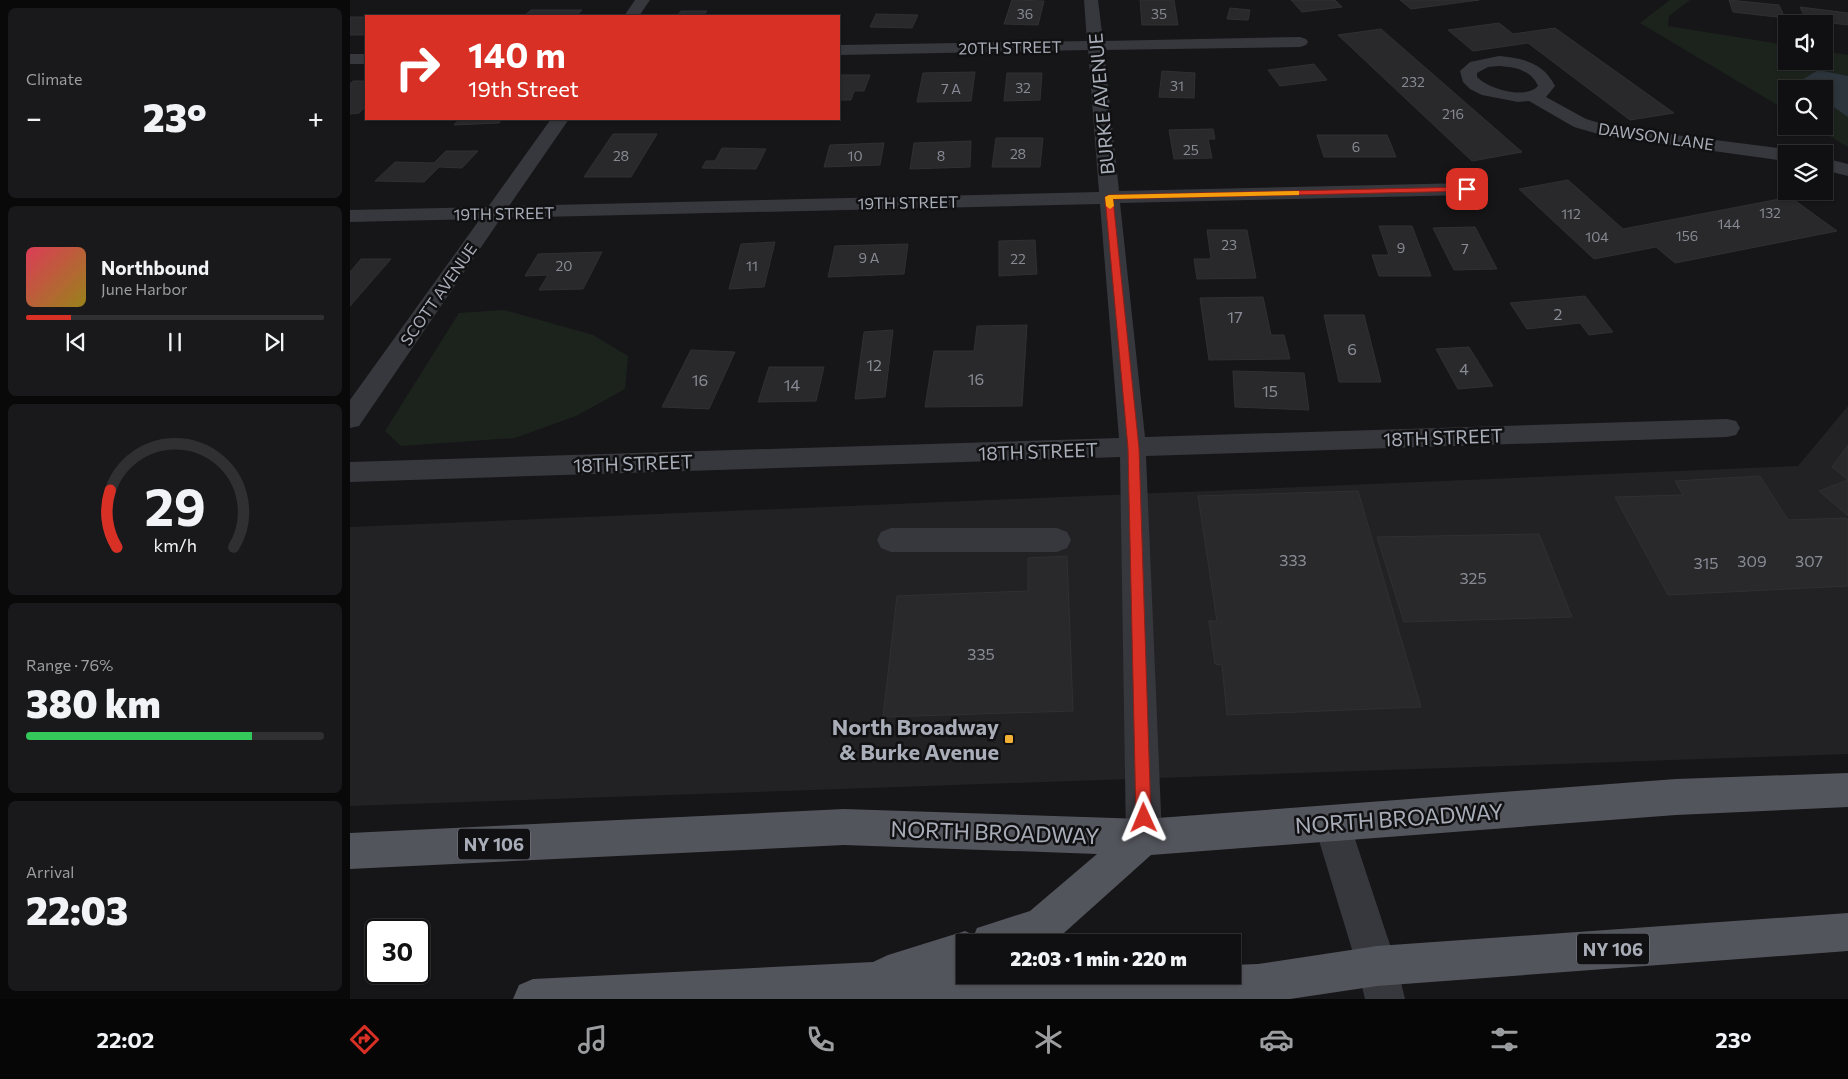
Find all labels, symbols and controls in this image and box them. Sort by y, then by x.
house number: 36 [1017,5,1033,22]
house number: 35 [1151,5,1167,22]
map controls [1778,15,1833,200]
button: sound [1778,15,1833,70]
text: 140 m [468,32,566,75]
street label: BURKE AVENUE [1083,32,1119,176]
icon: right [385,35,450,100]
street label: 20TH STREET [958,37,1062,57]
text: Climate [26,69,82,88]
house number: 232 [1401,73,1425,90]
text: 19th Street [468,75,579,102]
house number: 31 [1170,77,1184,94]
house number: 32 [1015,79,1031,96]
house number: 7 A [941,80,961,97]
button: search [1778,80,1833,135]
text: 23° [143,93,207,140]
text: − [26,100,42,134]
text: + [308,100,324,134]
house number: 216 [1442,105,1464,122]
street label: DAWSON LANE [1597,118,1715,154]
house number: 6 [1352,138,1360,155]
house number: 25 [1183,141,1199,158]
house number: 28 [1010,145,1026,162]
button: layers [1778,145,1833,200]
house number: 28 [613,147,629,164]
house number: 10 [847,147,863,164]
house number: 8 [937,147,945,164]
pin [1446,168,1488,210]
icon: arrive [1453,175,1481,203]
street label: 19TH STREET [857,192,959,212]
street label: 19TH STREET [453,203,555,223]
house number: 132 [1759,204,1781,221]
house number: 112 [1561,205,1581,222]
house number: 144 [1718,215,1741,232]
house number: 156 [1676,227,1698,244]
house number: 104 [1585,228,1609,245]
house number: 23 [1221,236,1237,253]
street label: SCOTT AVENUE [396,239,480,349]
house number: 9 [1397,239,1405,256]
house number: 7 [1461,240,1469,257]
house number: 9 A [859,249,880,266]
house number: 22 [1010,250,1026,267]
text: Northbound [101,256,209,279]
house number: 20 [556,257,572,274]
house number: 11 [746,257,758,274]
text: June Harbor [101,279,187,298]
house number: 2 [1554,304,1563,323]
house number: 17 [1227,307,1243,326]
icon: previous [62,328,90,356]
icon: pause [161,328,189,356]
icon: next [260,328,288,356]
house number: 6 [1347,339,1357,358]
house number: 12 [866,355,882,374]
house number: 4 [1459,359,1469,378]
house number: 16 [968,369,984,388]
house number: 16 [692,370,708,389]
house number: 14 [784,375,801,394]
house number: 15 [1262,381,1278,400]
street label: 18TH STREET [1383,423,1503,451]
street label: 18TH STREET [978,437,1098,465]
street label: 18TH STREET [573,449,693,477]
text: 29 [144,473,206,537]
text: km/h [153,534,197,556]
house number: 333 [1279,550,1307,569]
house number: 309 [1737,551,1767,570]
house number: 307 [1795,551,1823,570]
house number: 315 [1693,553,1719,572]
house number: 325 [1459,568,1487,587]
house number: 335 [967,644,995,663]
text: Range · 76% [26,655,113,674]
text: 380 km [26,679,161,726]
place label: North Broadway & Burke Avenue [832,713,999,765]
marker: North Broadway & Burke Avenue [1003,733,1015,745]
position arrow [1117,791,1169,843]
street label: NORTH BROADWAY [1294,797,1504,839]
street label: NORTH BROADWAY [890,815,1100,849]
road number: NY 106 [458,829,530,860]
text: Arrival [26,862,74,881]
text: 22:03 [26,886,128,933]
speed limit sign: 30 [365,919,430,984]
road number: NY 106 [1577,934,1649,964]
text: 22:03 · 1 min · 220 m [1010,947,1187,970]
icon: directions [347,1022,382,1057]
icon: music [575,1022,610,1057]
icon: phone [803,1022,838,1057]
icon: climate [1031,1022,1066,1057]
icon: car [1259,1022,1294,1057]
icon: filters [1487,1022,1522,1057]
text: 22:02 [96,1026,154,1053]
text: 23° [1715,1026,1751,1053]

